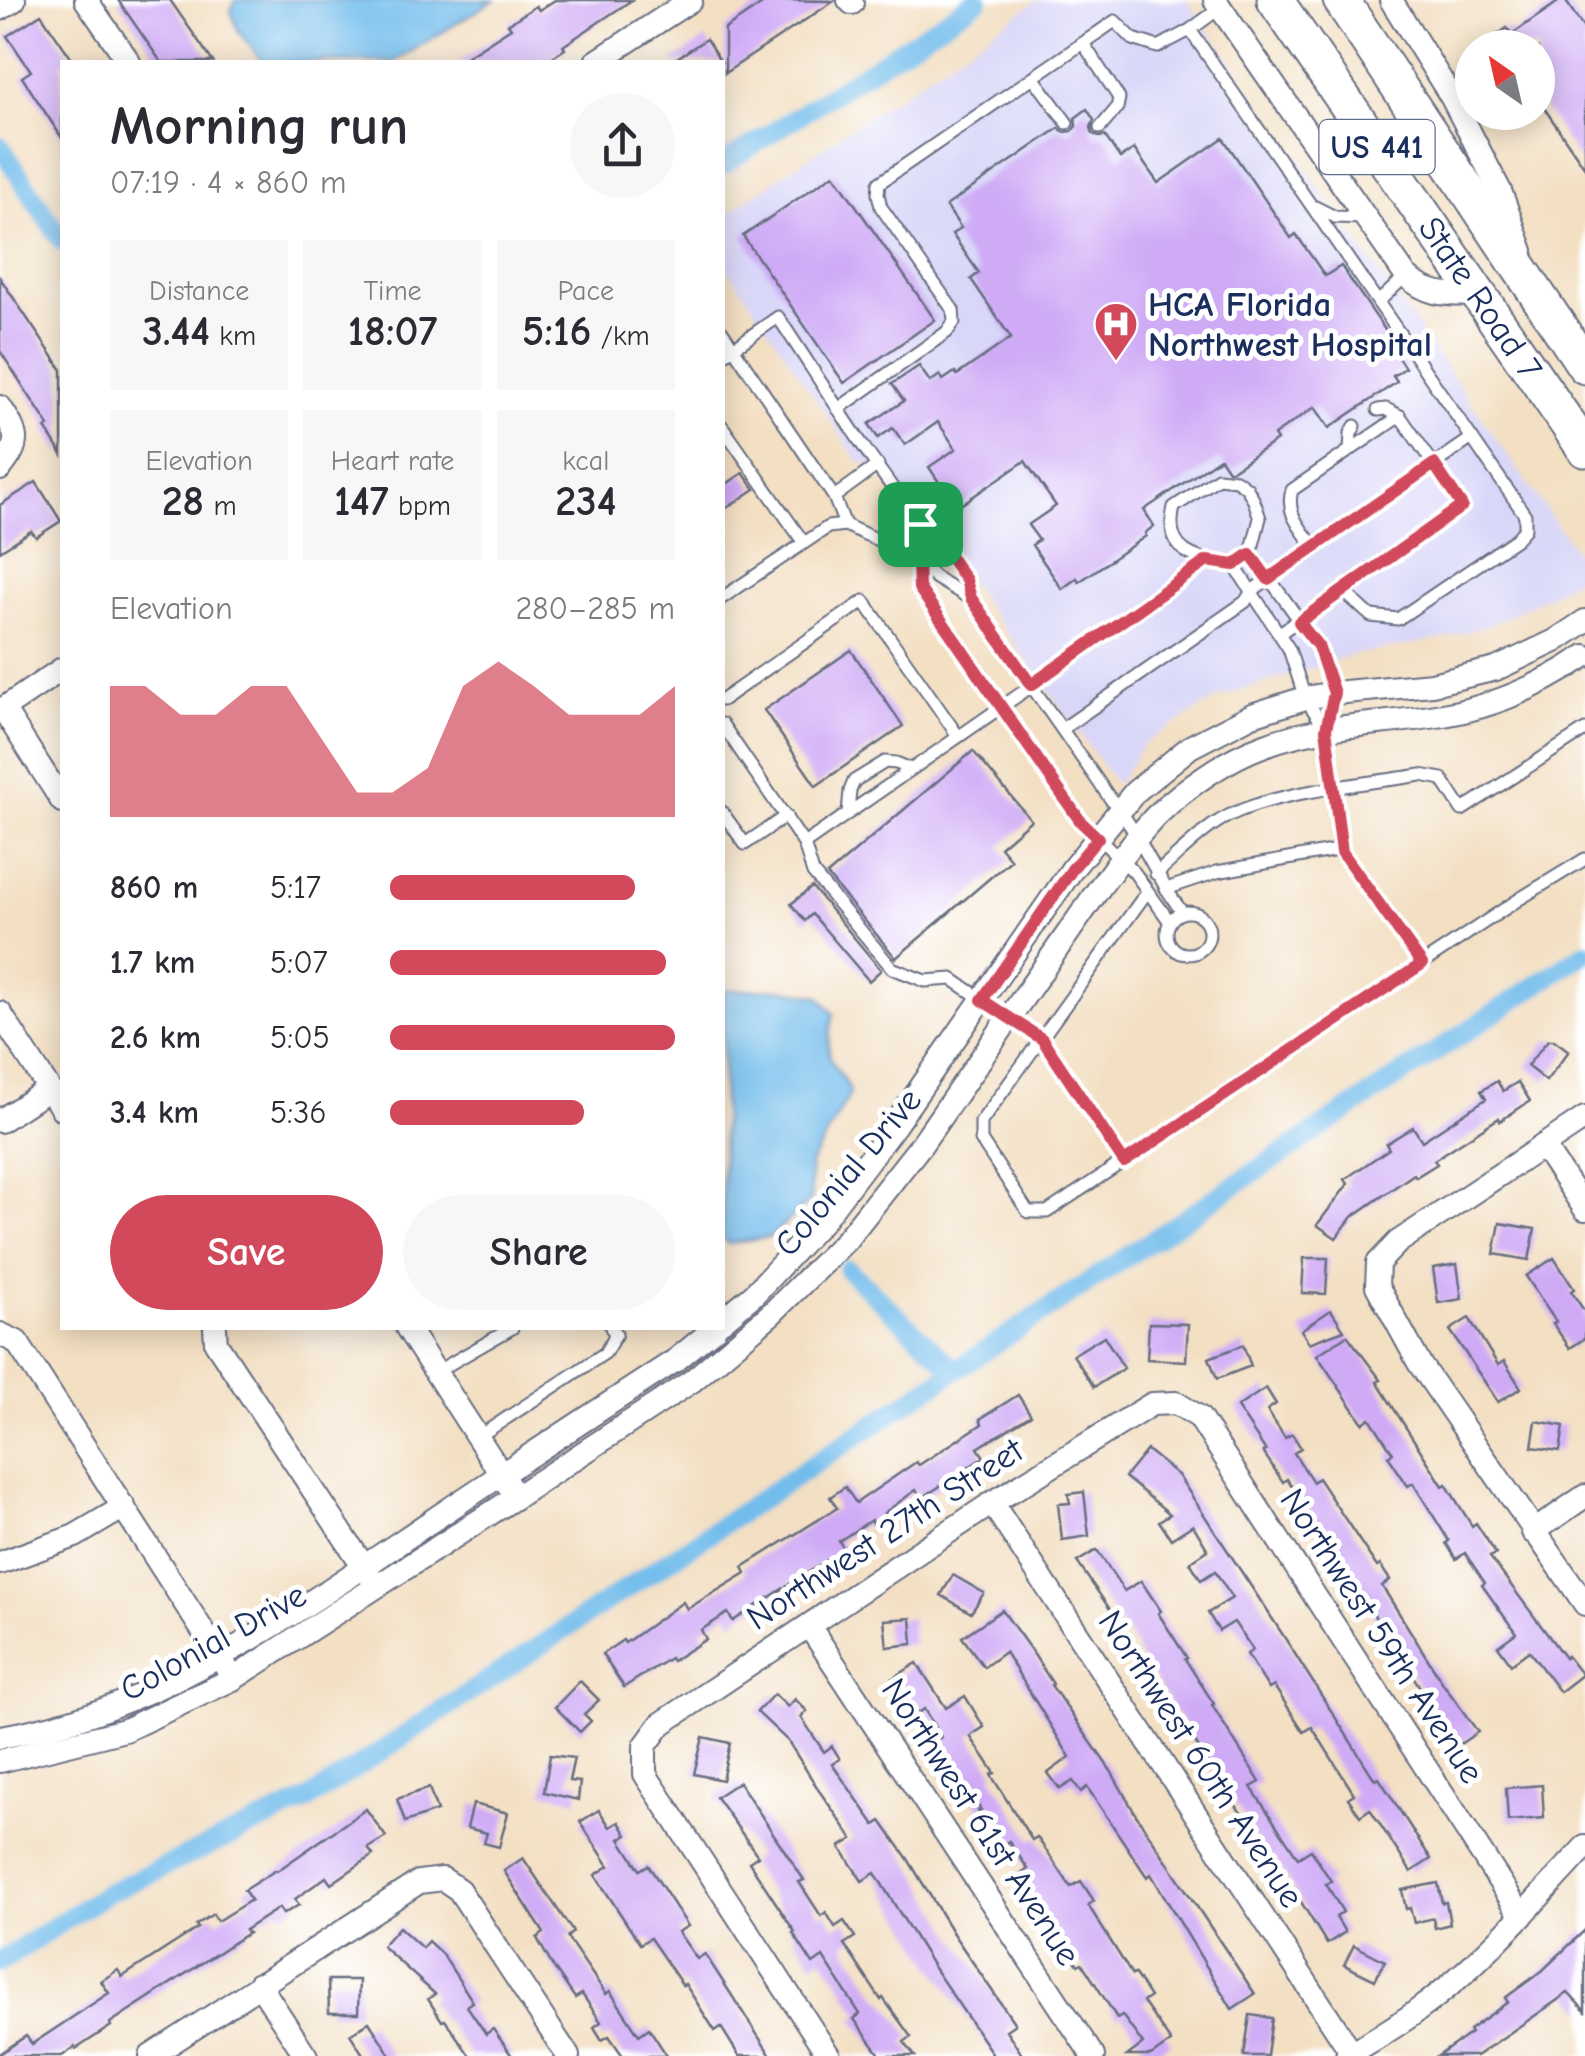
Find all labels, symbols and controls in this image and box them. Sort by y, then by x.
north arrow [1455,30,1555,130]
map controls [1455,30,1555,130]
button: share [570,93,675,198]
text: Morning run [110,94,408,158]
road number: US 441 [1320,120,1434,174]
text: 07:19 · 4 × 860 m [110,164,346,201]
street label: State Road 7 [1410,209,1551,387]
text: Distance [149,275,249,307]
text: Time [363,275,422,307]
text: Pace [558,275,614,307]
place label: HCA Florida Northwest Hospital [1148,284,1432,365]
hospital icon: HCA Florida Northwest Hospital [1093,301,1139,362]
text: 3.44 [142,307,210,356]
text: 18:07 [348,307,437,356]
text: 5:16 [522,307,591,356]
text: km [210,320,256,352]
text: /km [591,320,650,352]
text: Elevation [146,445,253,477]
text: Heart rate [331,445,454,477]
text: kcal [562,445,609,477]
text: 28 [162,477,204,526]
text: 147 [334,477,389,526]
text: 234 [555,477,616,526]
pin [878,482,963,567]
text: m [204,490,237,522]
text: bpm [389,490,451,522]
icon: arrive [893,497,948,552]
text: Elevation [110,590,233,627]
text: 280–285 m [515,590,675,627]
text: 860 m [110,869,198,906]
text: 5:17 [270,869,321,906]
text: 1.7 km [110,944,195,981]
text: 5:07 [270,944,328,981]
text: 2.6 km [110,1019,201,1056]
text: 5:05 [270,1019,330,1056]
street label: Colonial Drive [766,1080,930,1264]
text: 3.4 km [110,1094,199,1131]
text: 5:36 [270,1094,327,1131]
button: Save [110,1195,383,1310]
button: Share [403,1195,675,1310]
street label: Northwest 27th Street [739,1429,1032,1639]
street label: Northwest 59th Avenue [1271,1481,1493,1791]
street label: Colonial Drive [113,1574,313,1710]
street label: Northwest 60th Avenue [1090,1603,1312,1915]
street label: Northwest 61st Avenue [873,1671,1089,1973]

